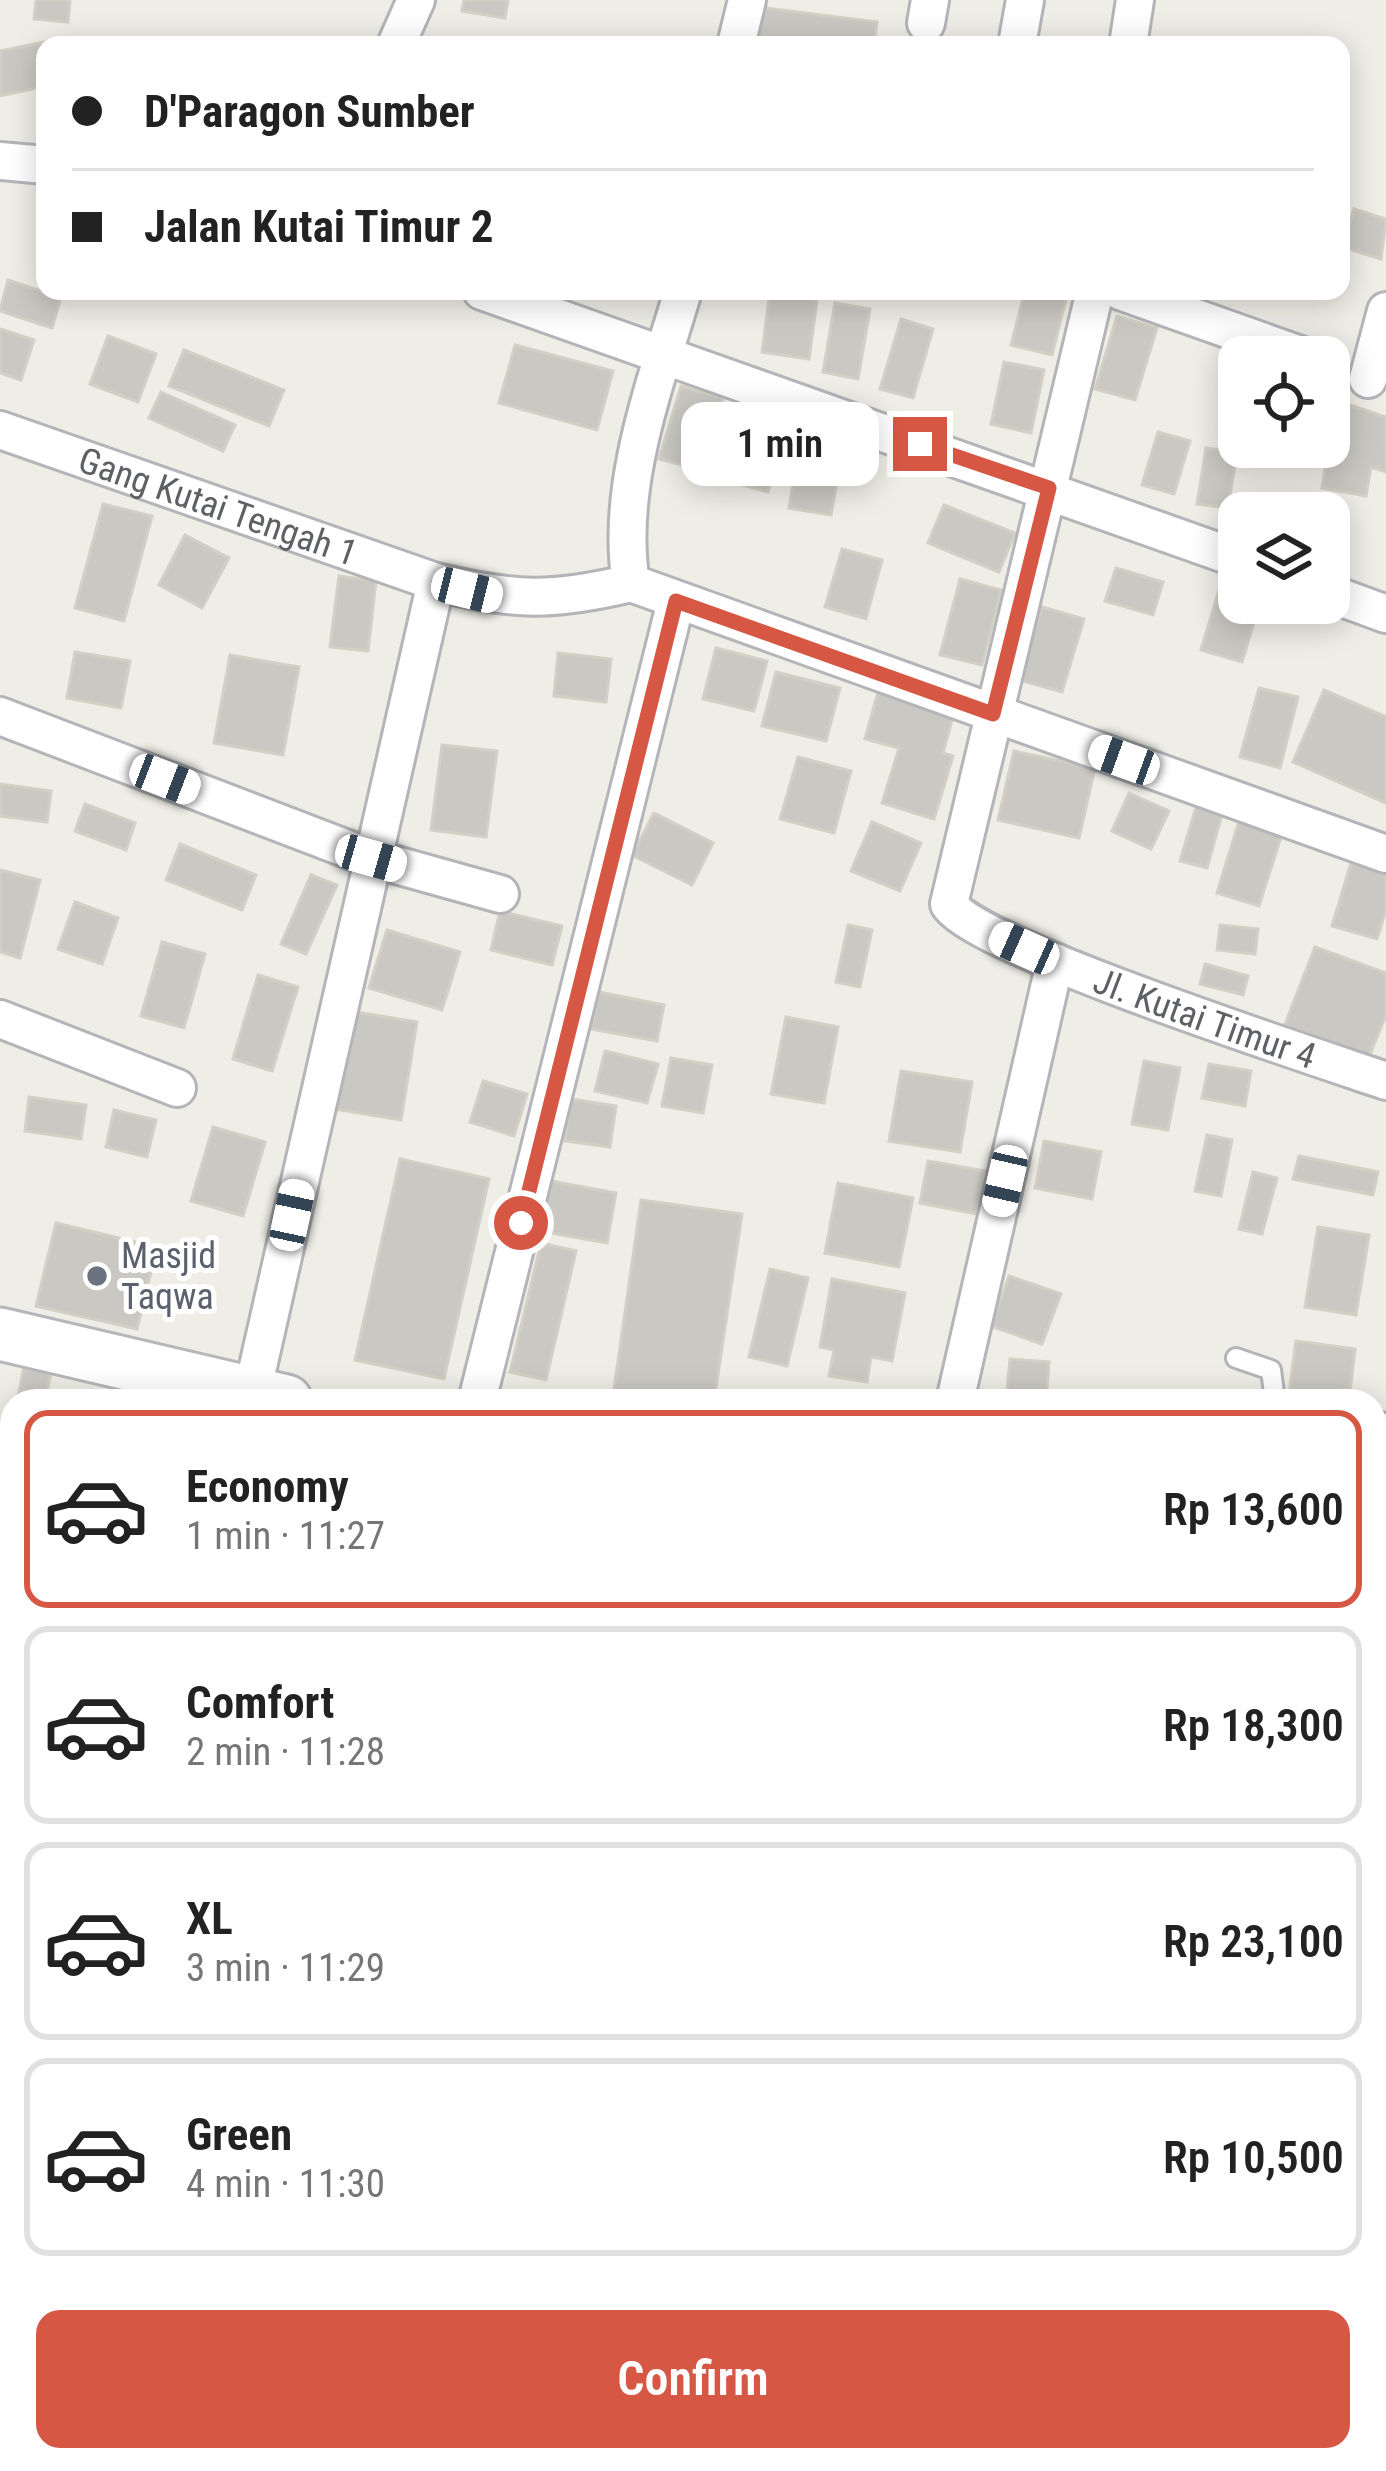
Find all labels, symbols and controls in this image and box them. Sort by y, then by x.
text: D'Paragon Sumber [144,85,475,138]
text: Jalan Kutai Timur 2 [144,200,494,253]
map controls [1218,336,1350,624]
button: locate [1218,336,1350,468]
callout: 1 min [680,402,878,486]
route end [893,417,947,471]
text: 1 min [737,421,823,467]
street label: Gang Kutai Tengah 1 [73,439,363,575]
button: layers [1218,492,1350,624]
car [428,564,506,616]
car [1084,731,1164,789]
car [125,749,205,809]
car [331,831,411,885]
car [984,917,1064,979]
street label: Jl. Kutai Timur 4 [1088,960,1321,1078]
car [979,1142,1031,1220]
car [267,1176,317,1254]
route start [494,1196,548,1250]
place label: Masjid Taqwa [121,1235,216,1318]
marker: Masjid Taqwa [84,1263,110,1289]
icon: car [42,1455,150,1563]
text: Economy [186,1460,349,1513]
text: Rp 13,600 [1163,1483,1344,1536]
text: 1 min · 11:27 [186,1513,385,1559]
icon: car [42,1671,150,1779]
text: Comfort [186,1676,334,1729]
text: Rp 18,300 [1163,1699,1344,1752]
text: 2 min · 11:28 [186,1729,385,1775]
icon: car [42,1887,150,1995]
text: XL [186,1892,233,1945]
text: Rp 23,100 [1163,1915,1344,1968]
text: 3 min · 11:29 [186,1945,385,1991]
icon: car [42,2103,150,2211]
text: Green [186,2108,292,2161]
text: Rp 10,500 [1163,2131,1344,2184]
text: 4 min · 11:30 [186,2161,385,2207]
button: Confirm [36,2310,1350,2448]

